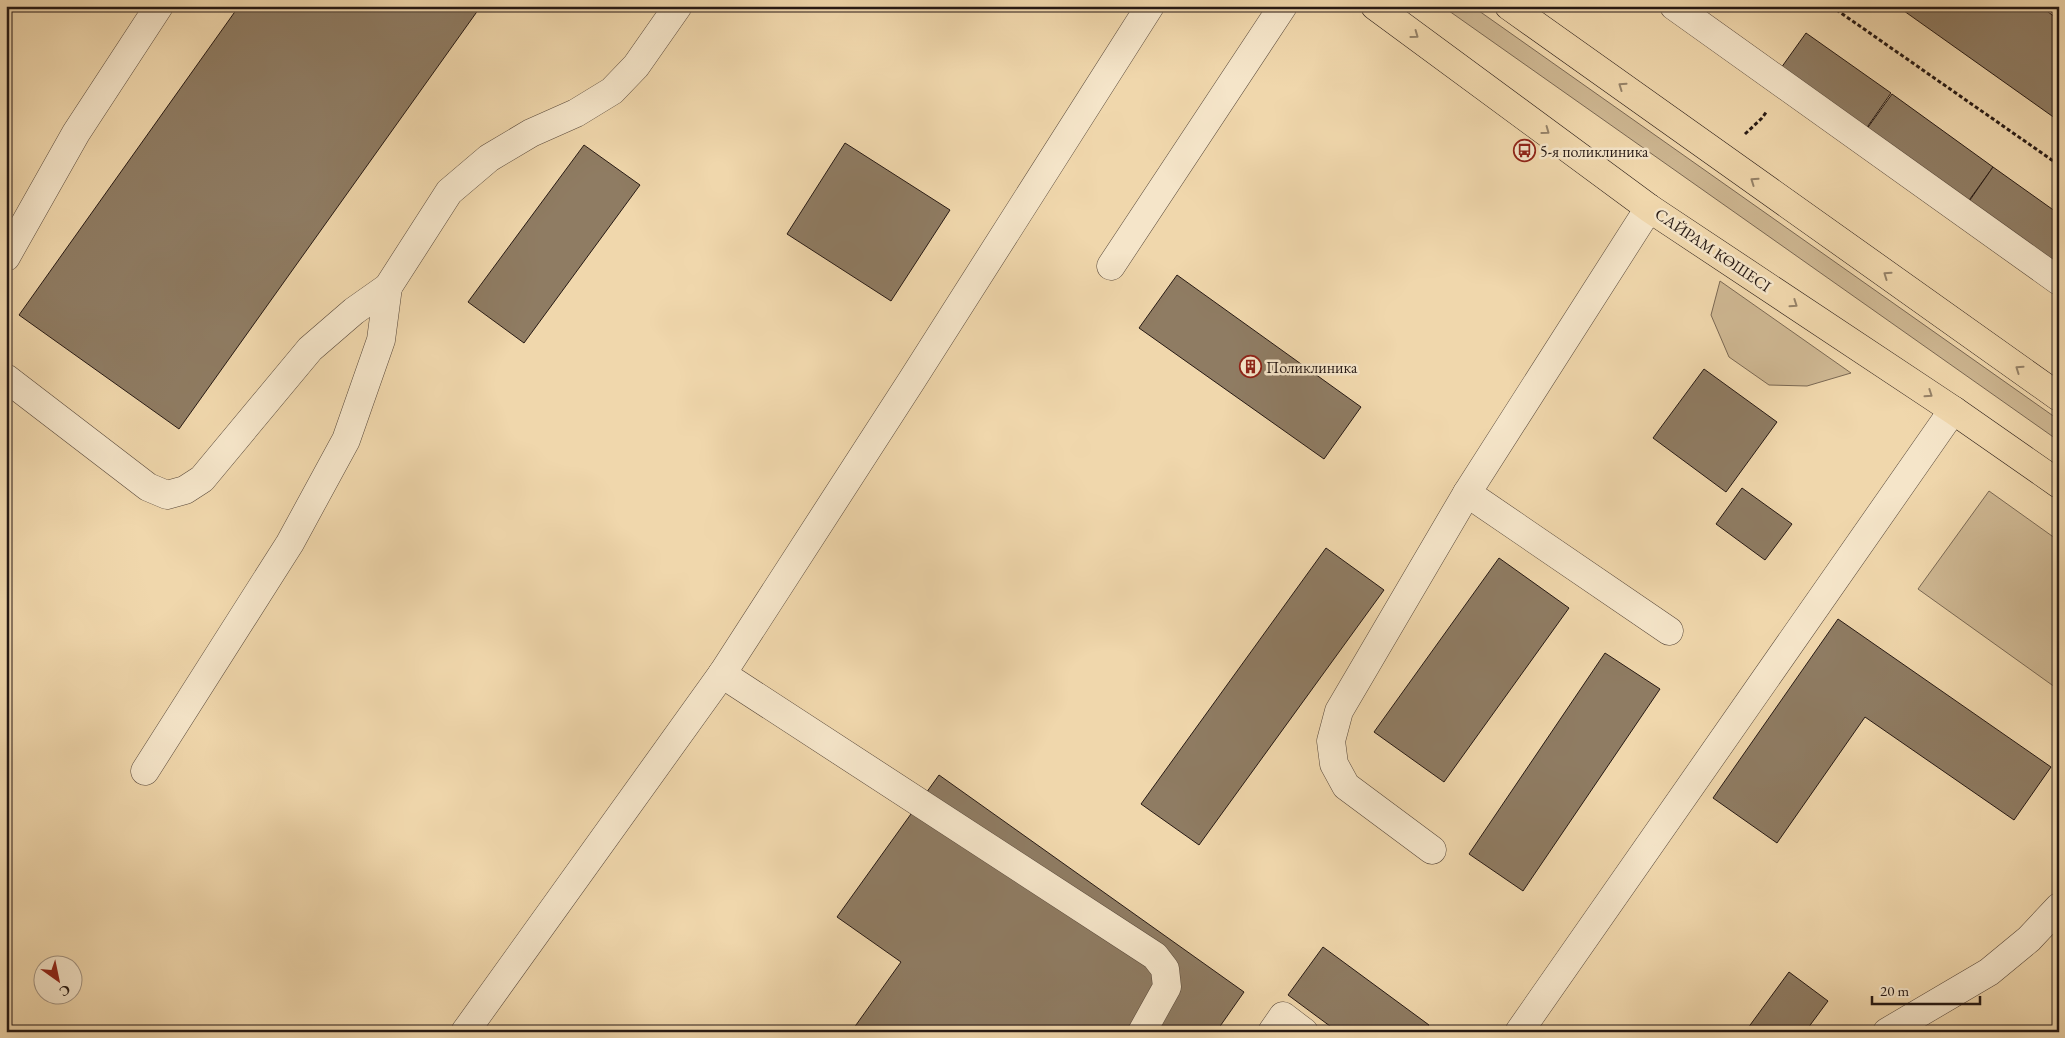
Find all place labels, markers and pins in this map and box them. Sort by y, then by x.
bus stop icon: 5-я поликлиника [1512,139,1536,163]
place label: 5-я поликлиника [1540,141,1649,162]
building icon: Поликлиника [1238,355,1262,379]
place label: Поликлиника [1266,357,1358,378]

